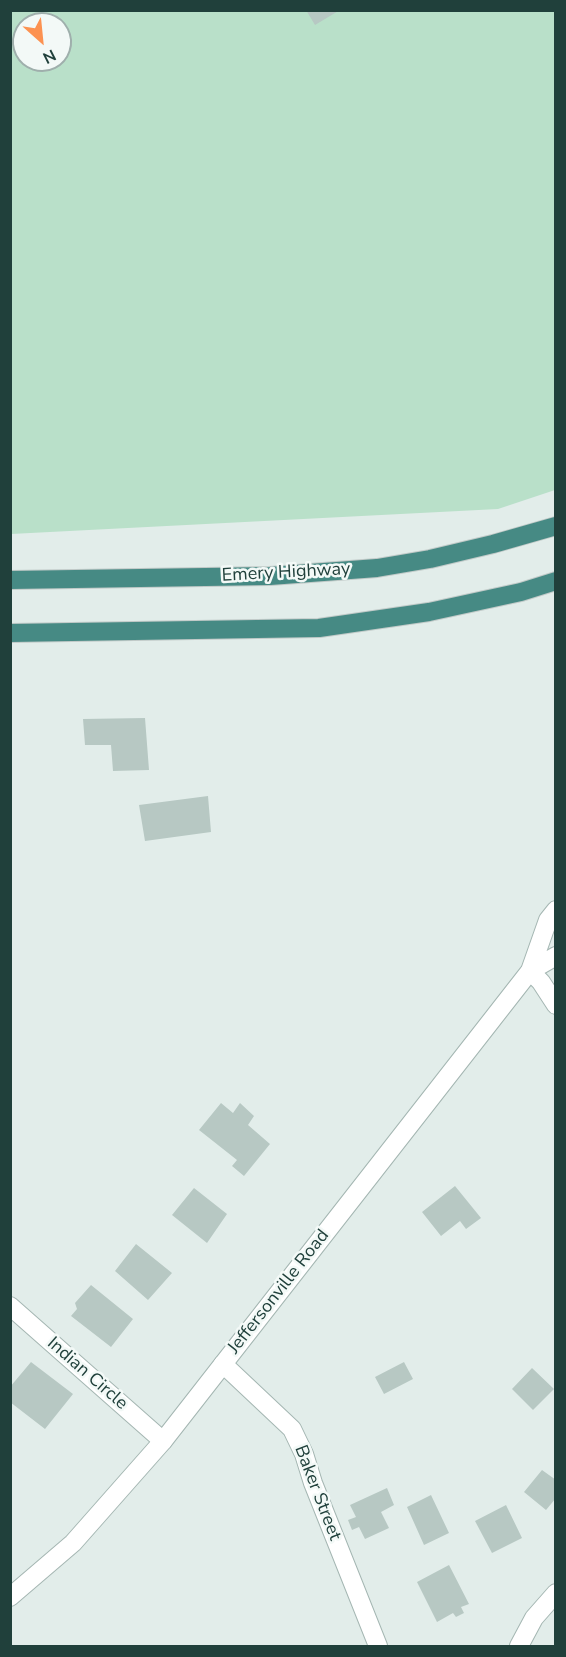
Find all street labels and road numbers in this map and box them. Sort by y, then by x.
street label: Emery Highway [221,559,351,587]
street label: Jeffersonville Road [224,1226,334,1358]
street label: Indian Circle [42,1333,132,1415]
street label: Baker Street [289,1442,345,1544]

